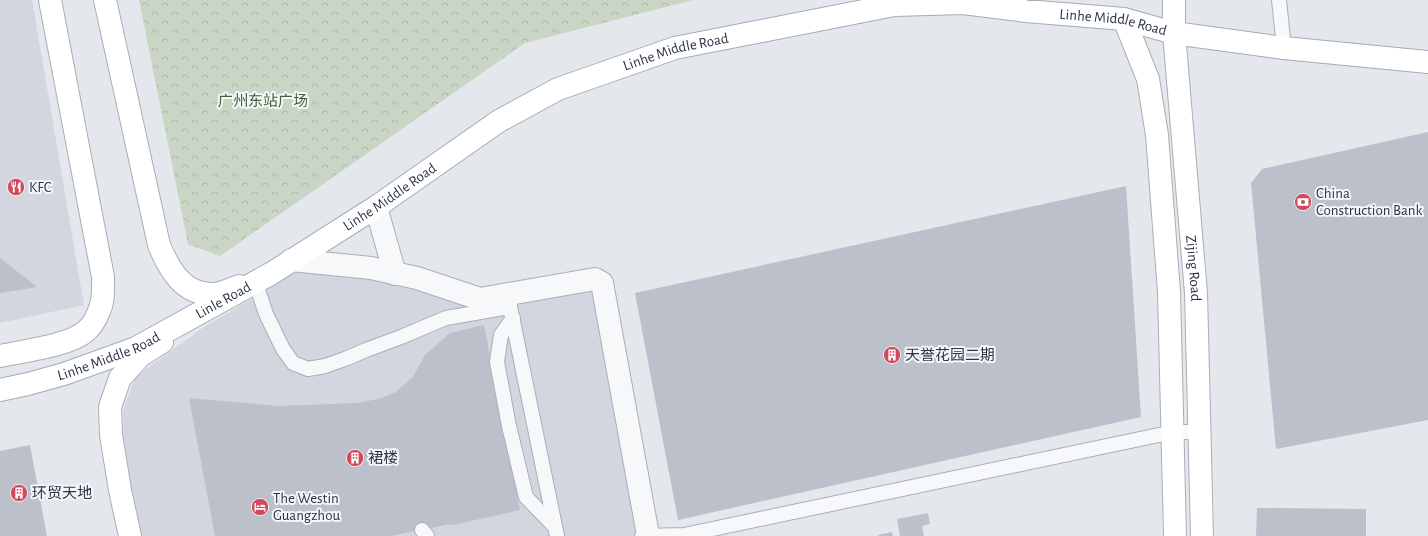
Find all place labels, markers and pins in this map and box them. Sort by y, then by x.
restaurant icon: KFC [6,177,26,197]
place label: KFC [29,180,52,195]
place label: China Construction Bank [1316,186,1422,218]
bank icon: China Construction Bank [1293,192,1313,212]
building icon: 天誉花园二期 [882,345,902,365]
place label: 天誉花园二期 [905,347,995,363]
building icon: 裙楼 [345,448,365,468]
place label: 裙楼 [368,450,398,466]
building icon: 环贸天地 [9,483,29,503]
place label: 环贸天地 [32,485,92,501]
place label: The Westin Guangzhou [273,491,341,523]
hotel icon: The Westin Guangzhou [250,497,270,517]

